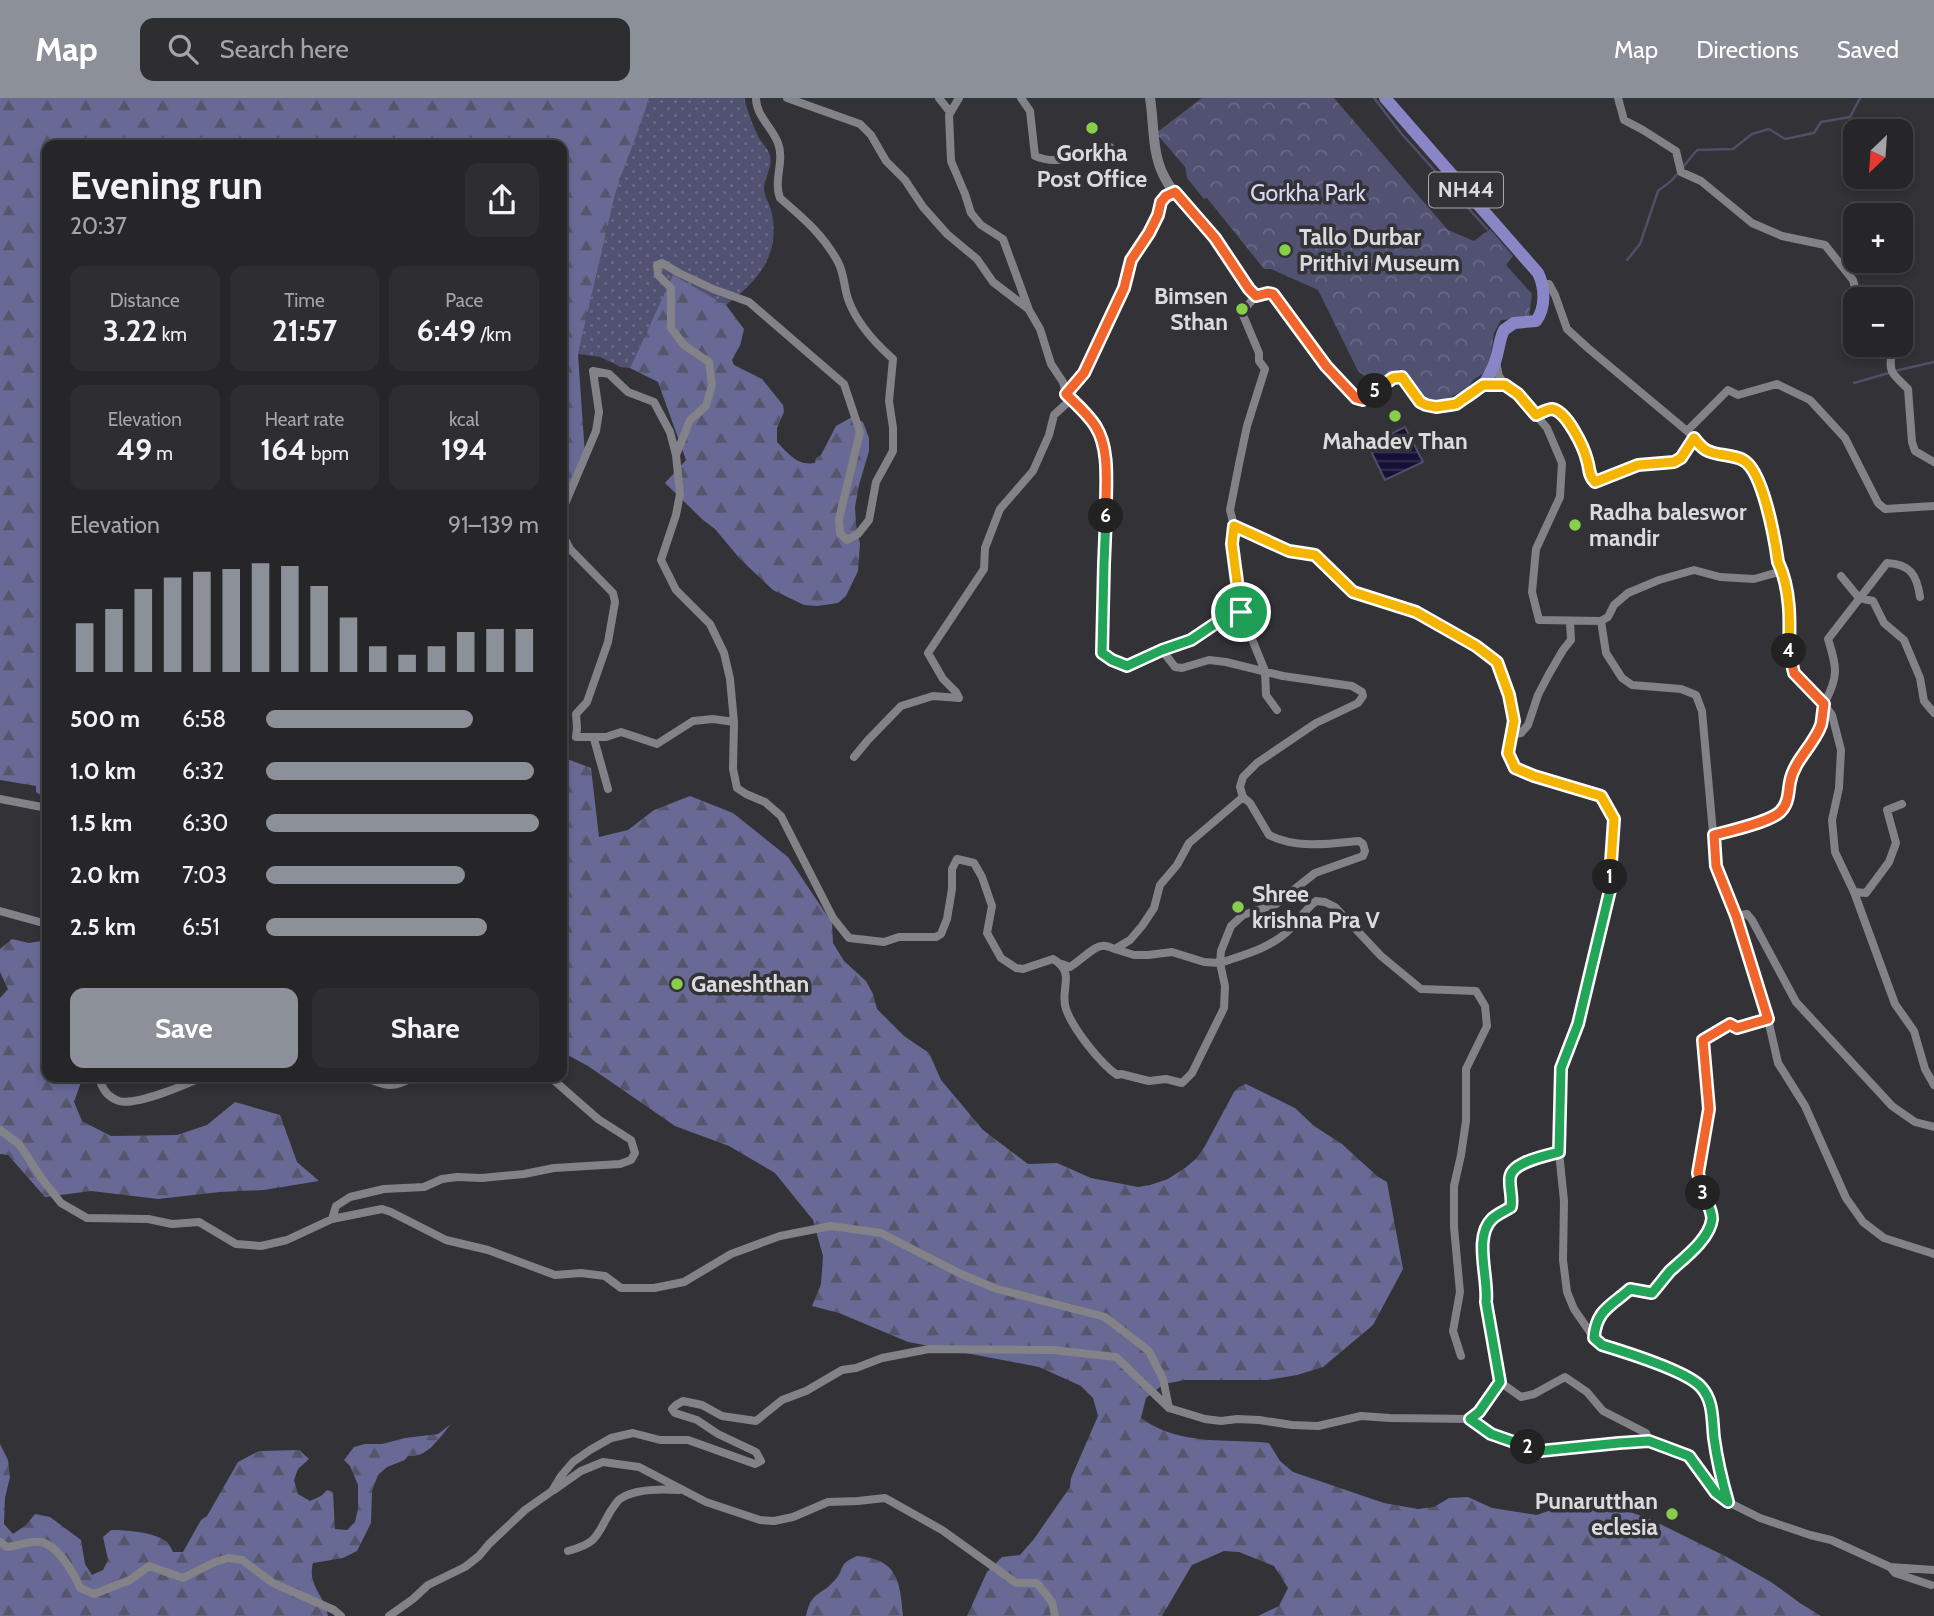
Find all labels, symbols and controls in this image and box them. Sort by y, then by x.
search box [140,18,630,81]
text: Map [35,29,98,69]
icon: search [164,30,202,68]
text: Search here [220,33,349,65]
text: Map [1614,35,1658,64]
text: Directions [1696,35,1799,64]
text: Saved [1837,35,1899,64]
north arrow [1843,119,1913,189]
map controls [1843,119,1913,357]
marker: Gorkha Post Office [1084,120,1100,136]
place label: Gorkha Post Office [1037,139,1147,193]
text: Evening run [70,162,263,209]
button: share [465,163,539,237]
road number: NH44 [1429,172,1503,208]
park label: Gorkha Park [1250,179,1367,207]
button: + [1843,203,1913,273]
text: 20:37 [70,212,127,240]
place label: Tallo Durbar Prithivi Museum [1299,223,1460,277]
marker: Tallo Durbar Prithivi Museum [1277,242,1293,258]
place label: Bimsen Sthan [1154,282,1228,336]
button: − [1843,287,1913,357]
text: Distance [110,289,180,312]
text: Time [284,289,325,312]
text: Pace [445,289,483,312]
marker: Bimsen Sthan [1234,301,1250,317]
text: 3.22 [103,312,157,349]
text: 21:57 [272,312,337,349]
text: 6:49 [417,312,476,349]
text: km [157,323,187,346]
text: /km [476,323,511,346]
pin: 5 [1358,374,1392,408]
text: 5 [1369,379,1380,402]
text: Elevation [108,408,182,431]
text: Heart rate [265,408,344,431]
text: kcal [449,408,479,431]
marker: Mahadev Than [1387,408,1403,424]
place label: Mahadev Than [1322,427,1468,455]
text: 49 [117,431,152,468]
text: 164 [260,431,307,468]
text: 194 [441,431,487,468]
text: m [152,442,173,465]
text: bpm [307,442,349,465]
pin: 6 [1088,498,1124,534]
place label: Radha baleswor mandir [1589,498,1747,552]
text: 6 [1100,504,1111,527]
text: Elevation [70,511,160,539]
text: 91–139 m [448,511,539,539]
marker: Radha baleswor mandir [1567,517,1583,533]
pin [1211,582,1271,642]
icon: arrive [1222,593,1260,631]
pin: 4 [1772,634,1806,668]
text: 4 [1783,639,1794,662]
text: 500 m [70,705,140,733]
text: 6:58 [182,705,226,733]
text: 1.0 km [70,757,136,785]
text: 6:32 [182,757,224,785]
text: 1.5 km [70,809,132,837]
text: 6:30 [182,809,228,837]
pin: 1 [1592,860,1628,894]
text: 2.0 km [70,861,140,889]
text: 7:03 [182,861,227,889]
text: 1 [1606,865,1613,888]
place label: Shree krishna Pra V [1252,880,1381,934]
marker: Shree krishna Pra V [1230,899,1246,915]
text: 2.5 km [70,913,136,941]
text: 6:51 [182,913,220,941]
place label: Ganeshthan [691,970,809,998]
marker: Ganeshthan [669,976,685,992]
button: Save [70,988,298,1068]
button: Share [312,988,539,1068]
pin: 3 [1686,1176,1720,1210]
text: 3 [1697,1181,1708,1204]
pin: 2 [1510,1430,1546,1464]
text: 2 [1522,1435,1533,1458]
place label: Punarutthan eclesia [1535,1487,1659,1541]
marker: Punarutthan eclesia [1664,1506,1680,1522]

